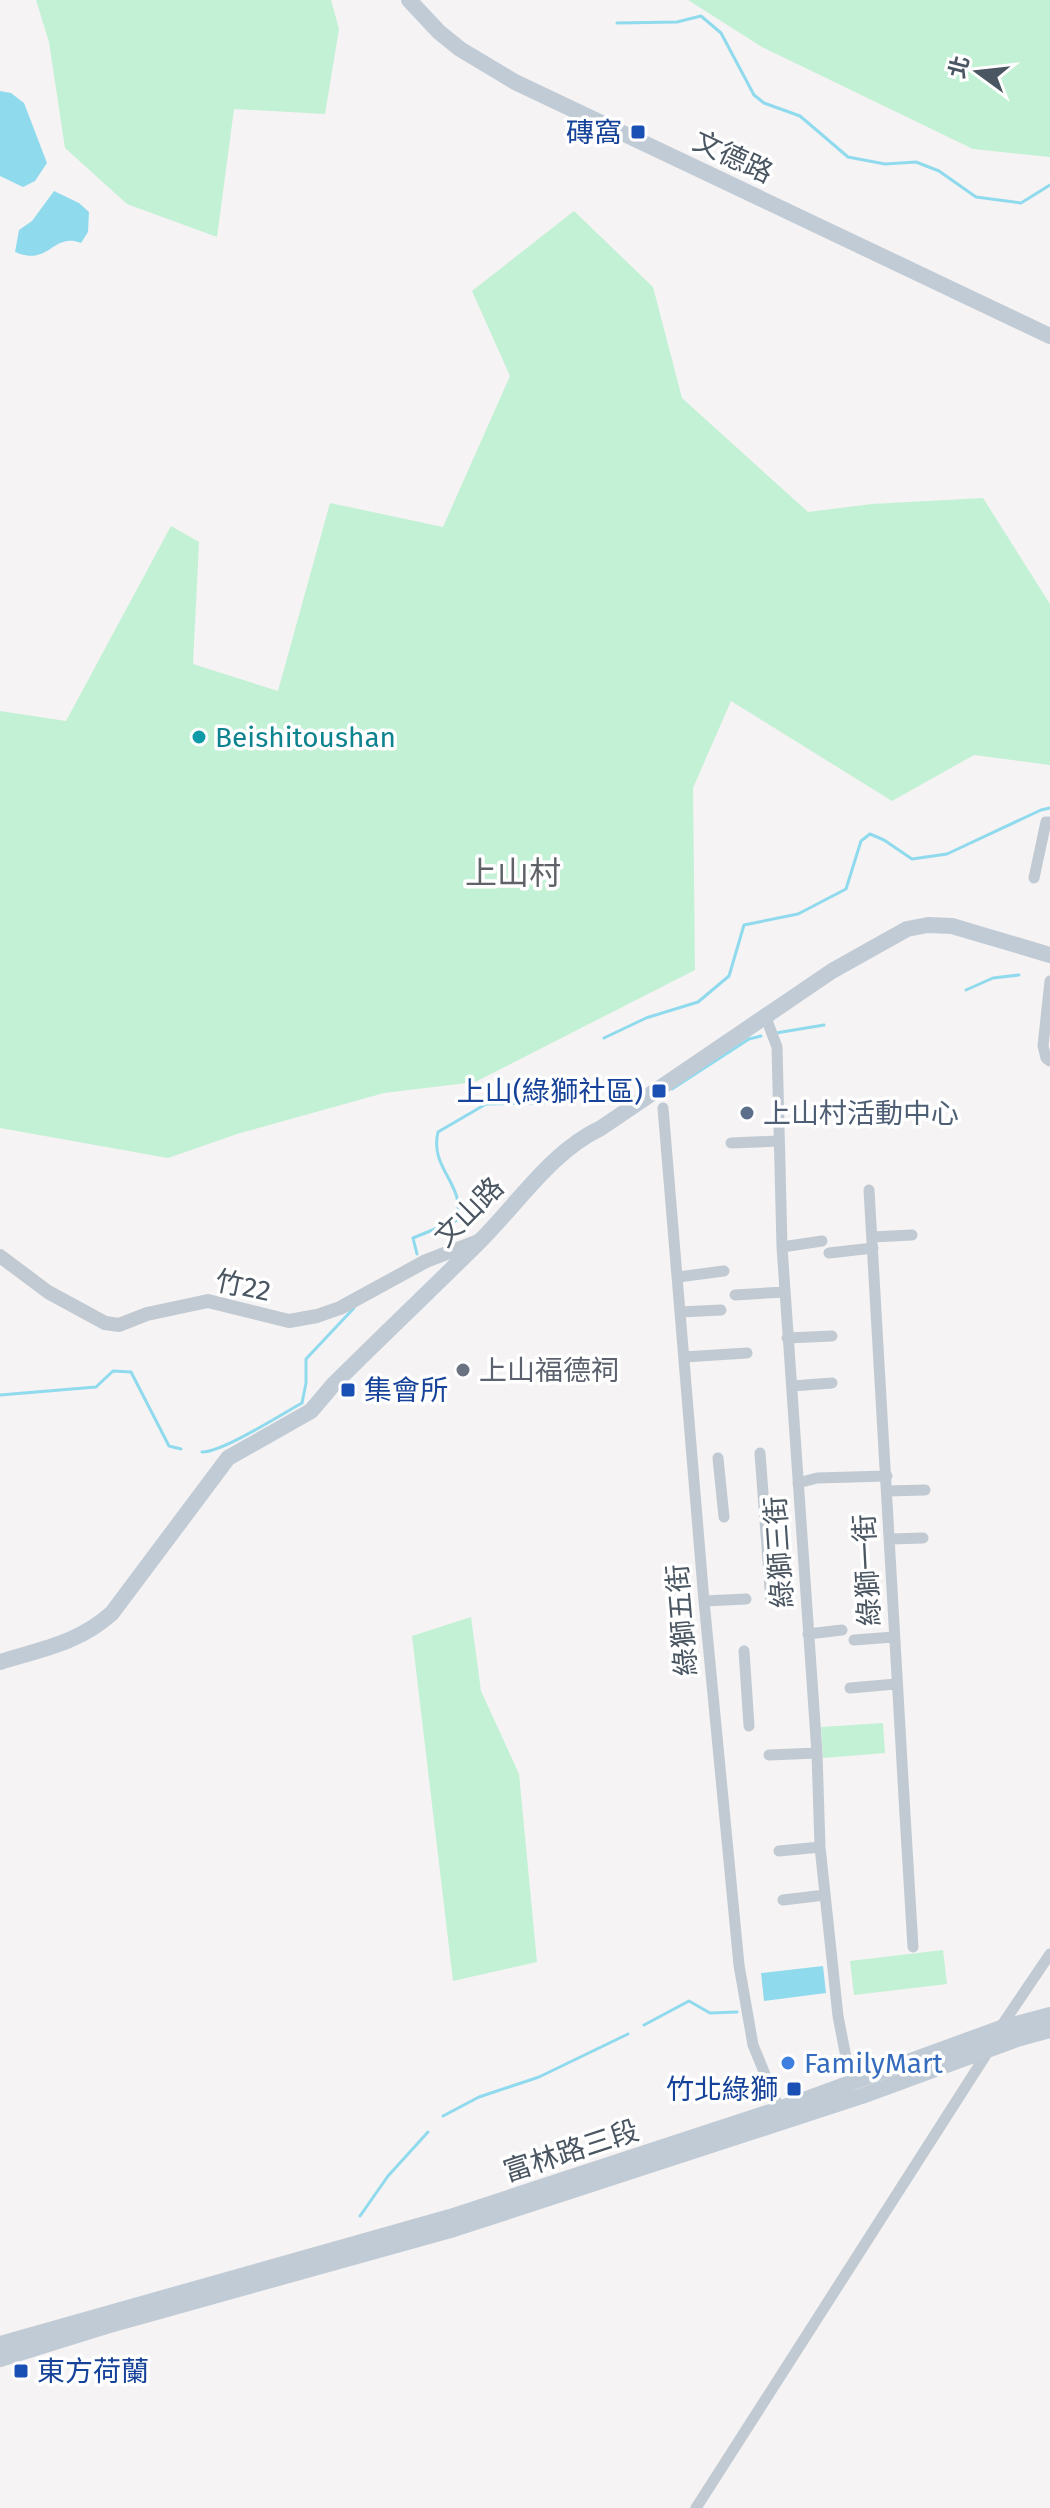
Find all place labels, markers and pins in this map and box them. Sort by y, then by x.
place label: 磚窩 [566,116,622,149]
marker: 磚窩 [629,123,647,141]
place label: Beishitoushan [215,721,396,754]
marker: Beishitoushan [190,728,208,746]
place label: 上山(綠獅社區) [457,1075,643,1108]
marker: 上山(綠獅社區) [650,1082,668,1100]
place label: 上山村活動中心 [763,1097,959,1130]
marker: 上山村活動中心 [738,1104,756,1122]
place label: 上山福德祠 [479,1354,619,1387]
marker: 上山福德祠 [454,1361,472,1379]
place label: 集會所 [364,1374,448,1407]
marker: 集會所 [339,1381,357,1399]
place label: FamilyMart [804,2047,944,2080]
marker: FamilyMart [779,2054,797,2072]
place label: 竹北綠獅 [666,2073,778,2106]
marker: 竹北綠獅 [785,2080,803,2098]
place label: 東方荷蘭 [37,2355,149,2388]
marker: 東方荷蘭 [12,2362,30,2380]

